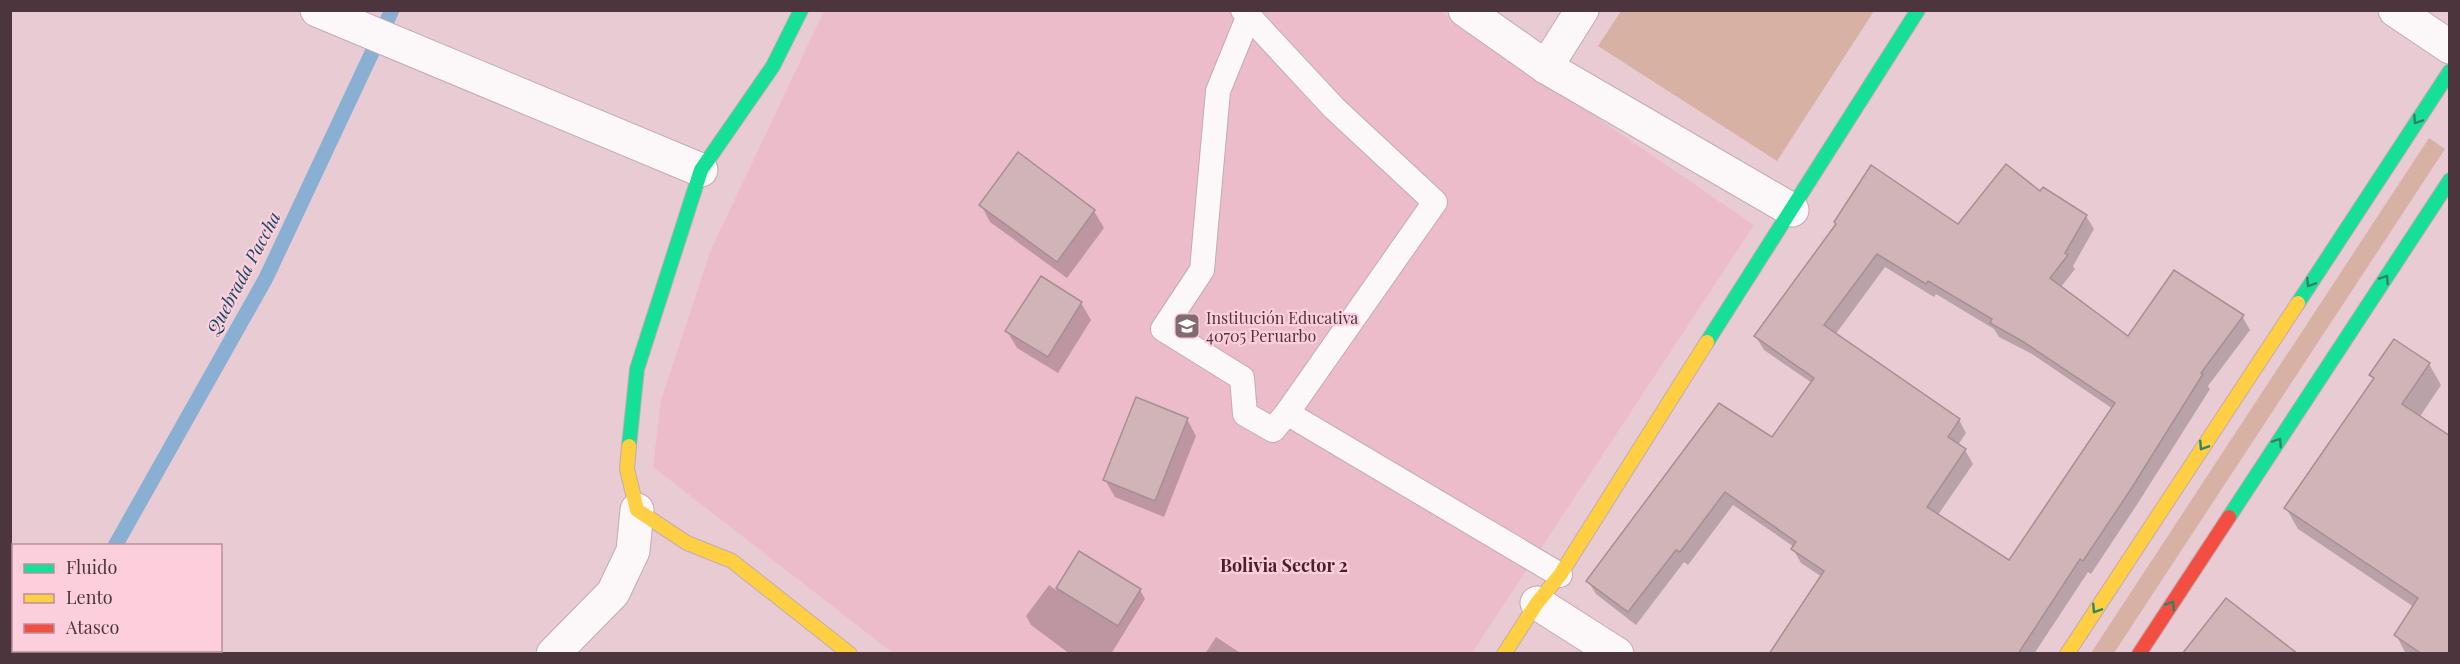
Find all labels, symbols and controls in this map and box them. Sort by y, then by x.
one-way arrow [2413,114,2425,124]
water label: Quebrada Paccha [200,207,286,340]
one-way arrow [2378,274,2389,285]
one-way arrow [2306,277,2318,287]
place label: Institución Educativa 40705 Peruarbo [1206,307,1358,346]
school or university icon: Institución Educativa 40705 Peruarbo [1172,311,1202,341]
one-way arrow [2271,437,2282,448]
one-way arrow [2199,440,2211,450]
legend [12,544,222,652]
district label: Bolivia Sector 2 [1220,553,1348,577]
text: Fluido [66,555,117,579]
text: Lento [66,585,113,609]
one-way arrow [2164,600,2175,611]
one-way arrow [2092,603,2104,613]
text: Atasco [65,615,119,639]

